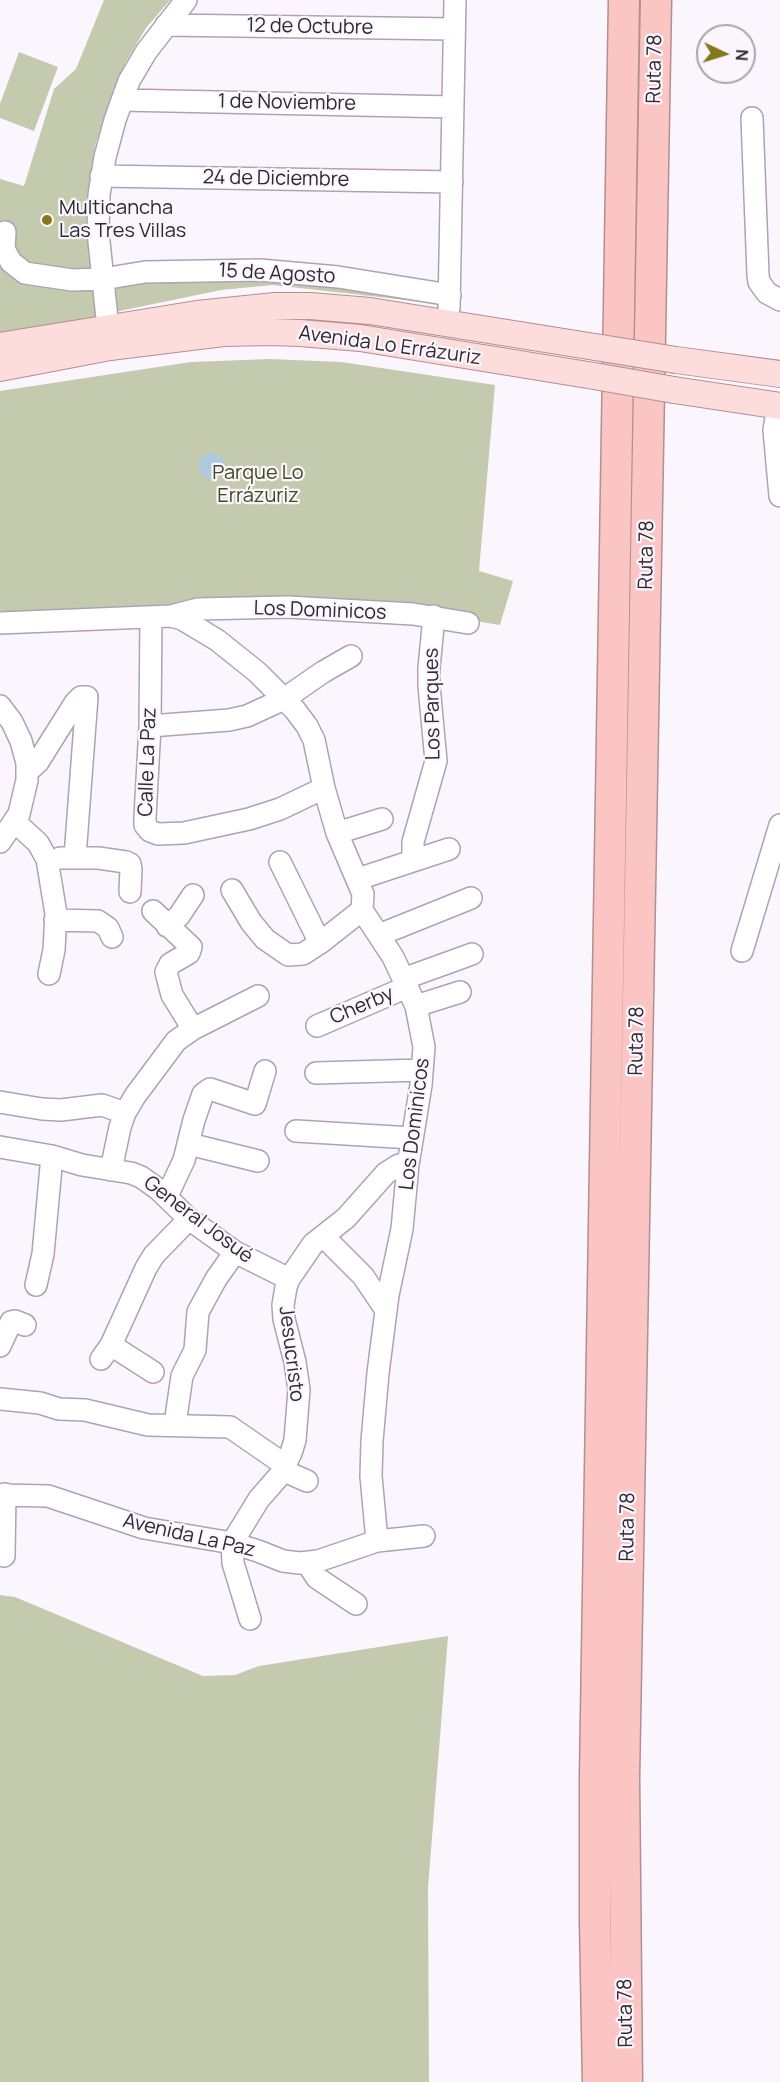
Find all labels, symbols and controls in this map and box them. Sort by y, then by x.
street label: 12 de Octubre [246,14,374,40]
north arrow [696,24,756,84]
street label: Ruta 78 [642,34,668,104]
text: N [731,49,753,62]
street label: 1 de Noviembre [218,90,356,116]
street label: 24 de Diciembre [202,166,350,192]
place label: Multicancha Las Tres Villas [59,196,186,243]
marker: Multicancha Las Tres Villas [40,213,54,227]
street label: 15 de Agosto [218,259,336,289]
street label: Avenida Lo Errázuriz [297,321,483,371]
park label: Parque Lo Errázuriz [212,461,304,508]
street label: Ruta 78 [634,520,660,590]
street label: Los Dominicos [253,597,387,625]
street label: Los Parques [420,648,446,760]
street label: Calle La Paz [134,707,162,817]
street label: Cherby [326,982,398,1030]
street label: Ruta 78 [624,1006,650,1076]
street label: Los Dominicos [395,1057,435,1191]
street label: General Josué [139,1171,257,1269]
street label: Jesucristo [273,1305,309,1403]
street label: Ruta 78 [615,1492,641,1562]
street label: Avenida La Paz [120,1509,258,1563]
street label: Ruta 78 [613,1978,639,2048]

